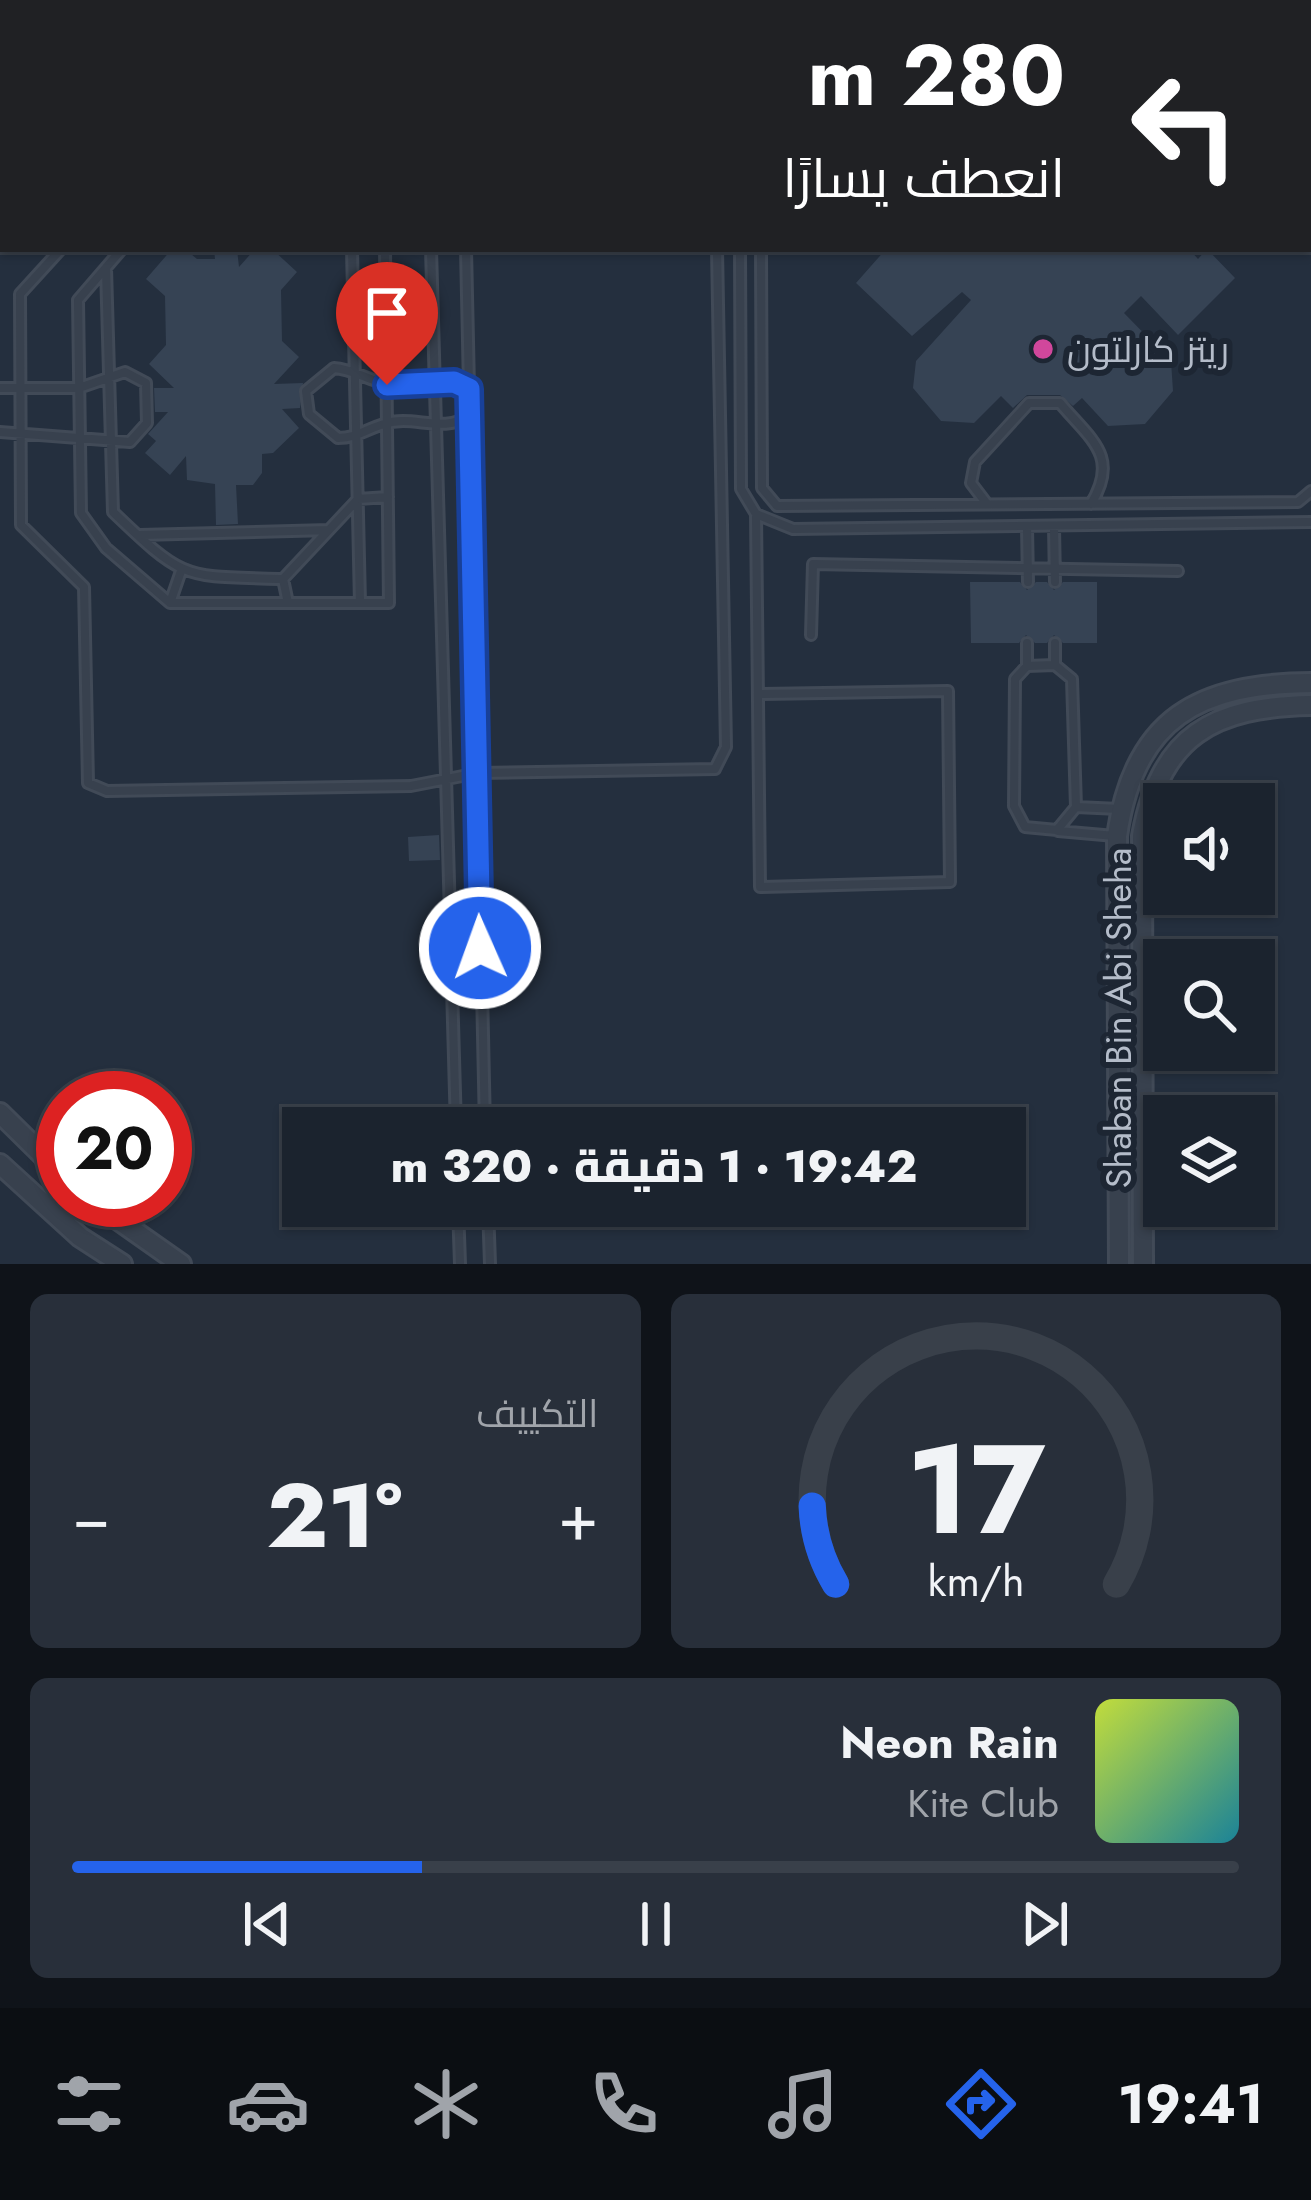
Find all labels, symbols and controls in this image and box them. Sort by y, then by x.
text: 280 m [808,15,1065,137]
icon: left [1107,48,1263,204]
text: انعطف يسارًا [783,139,1065,217]
pin [336,262,438,385]
icon: arrive [354,280,420,346]
place label: ريتز كارلتون [1067,323,1229,375]
marker: ريتز كارلتون [1030,336,1056,362]
map controls [1143,783,1275,1227]
button: sound [1143,783,1275,915]
street label: Shaban Bin Abi Sheha [1092,848,1144,1188]
position arrow [417,885,543,1011]
button: search [1143,939,1275,1071]
speed limit sign: 20 [36,1071,192,1227]
button: layers [1143,1095,1275,1227]
text: 19:42 · 1 دقيقة · 320 m [391,1134,917,1199]
text: التكييف [476,1385,599,1442]
text: 17 [906,1399,1045,1580]
text: 21° [266,1451,402,1581]
text: − [72,1469,111,1565]
text: + [558,1469,598,1565]
text: km/h [927,1550,1024,1612]
text: Neon Rain [840,1710,1059,1775]
text: Kite Club [907,1775,1059,1832]
icon: previous [234,1891,300,1957]
icon: pause [623,1891,689,1957]
icon: next [1012,1891,1078,1957]
icon: filters [47,2062,131,2146]
icon: car [226,2062,310,2146]
icon: climate [404,2062,488,2146]
icon: phone [582,2062,666,2146]
icon: music [761,2062,845,2146]
icon: directions [939,2062,1023,2146]
text: 19:41 [1118,2065,1264,2143]

